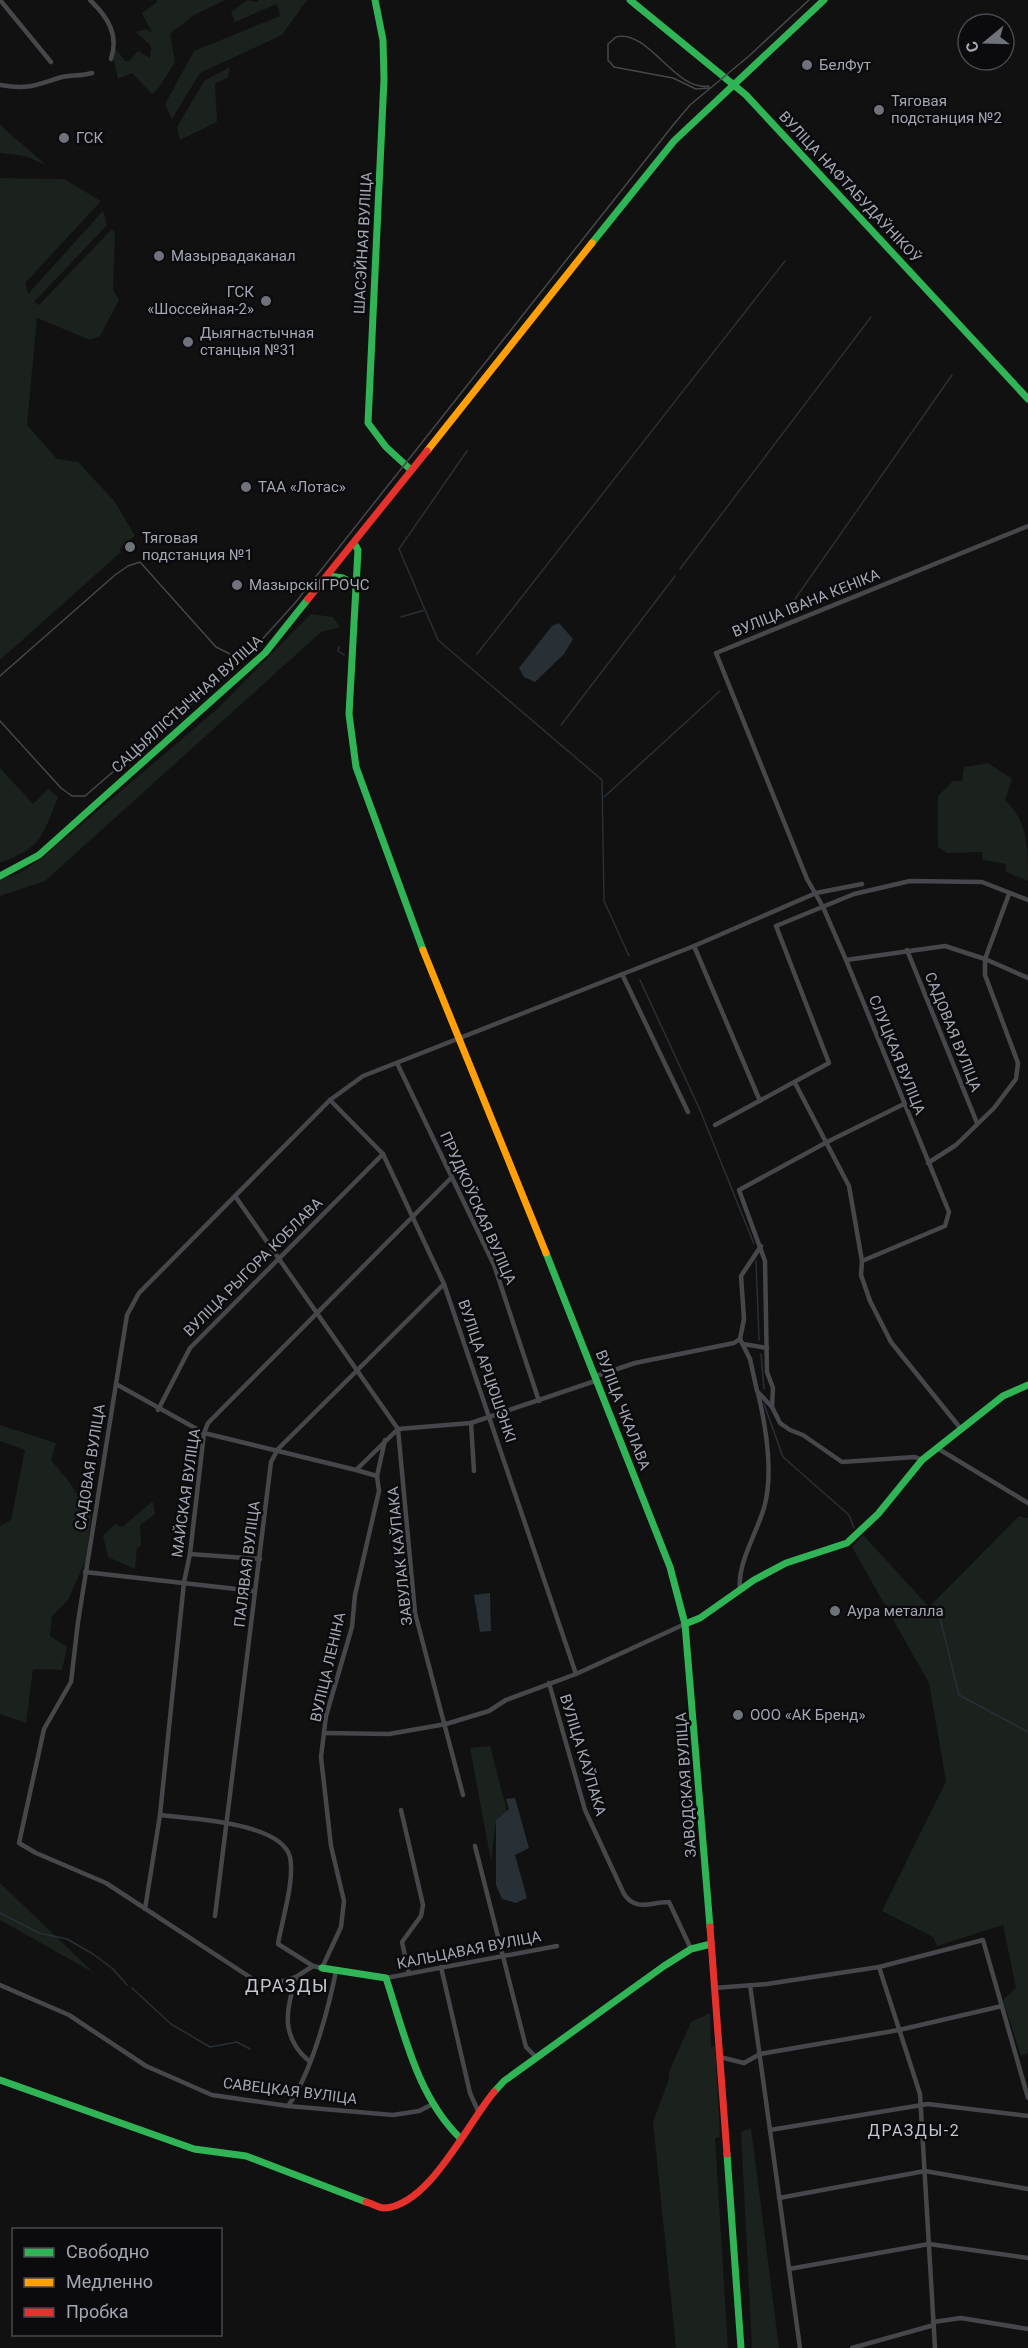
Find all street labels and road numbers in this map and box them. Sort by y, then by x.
street label: ВУЛІЦА НАФТАБУДАЎНІКОЎ [775,107,925,267]
street label: ШАСЭЙНАЯ ВУЛІЦА [350,171,376,315]
street label: ВУЛІЦА ІВАНА КЕНІКА [730,565,883,641]
street label: САЦЫЯЛІСТЫЧНАЯ ВУЛІЦА [108,631,266,777]
street label: САДОВАЯ ВУЛІЦА [921,970,985,1095]
street label: СЛУЦКАЯ ВУЛІЦА [865,993,929,1118]
street label: ПРУДКОЎСКАЯ ВУЛІЦА [436,1129,520,1288]
street label: ВУЛІЦА РЫГОРА КОБЛАВА [180,1194,326,1340]
street label: ВУЛІЦА АРЦЮШЭНКІ [454,1297,520,1445]
street label: ВУЛІЦА ЧКАЛАВА [592,1347,654,1473]
street label: САДОВАЯ ВУЛІЦА [71,1402,109,1531]
street label: МАЙСКАЯ ВУЛІЦА [168,1427,204,1559]
street label: ЗАВУЛАК КАЎПАКА [384,1485,416,1626]
street label: ПАЛЯВАЯ ВУЛІЦА [230,1500,264,1628]
street label: ВУЛІЦА ЛЕНІНА [307,1610,349,1724]
street label: ВУЛІЦА КАЎПАКА [556,1692,610,1818]
street label: ЗАВОДСКАЯ ВУЛІЦА [672,1712,700,1858]
street label: КАЛЬЦАВАЯ ВУЛІЦА [395,1927,543,1973]
street label: САВЕЦКАЯ ВУЛІЦА [222,2074,358,2108]

